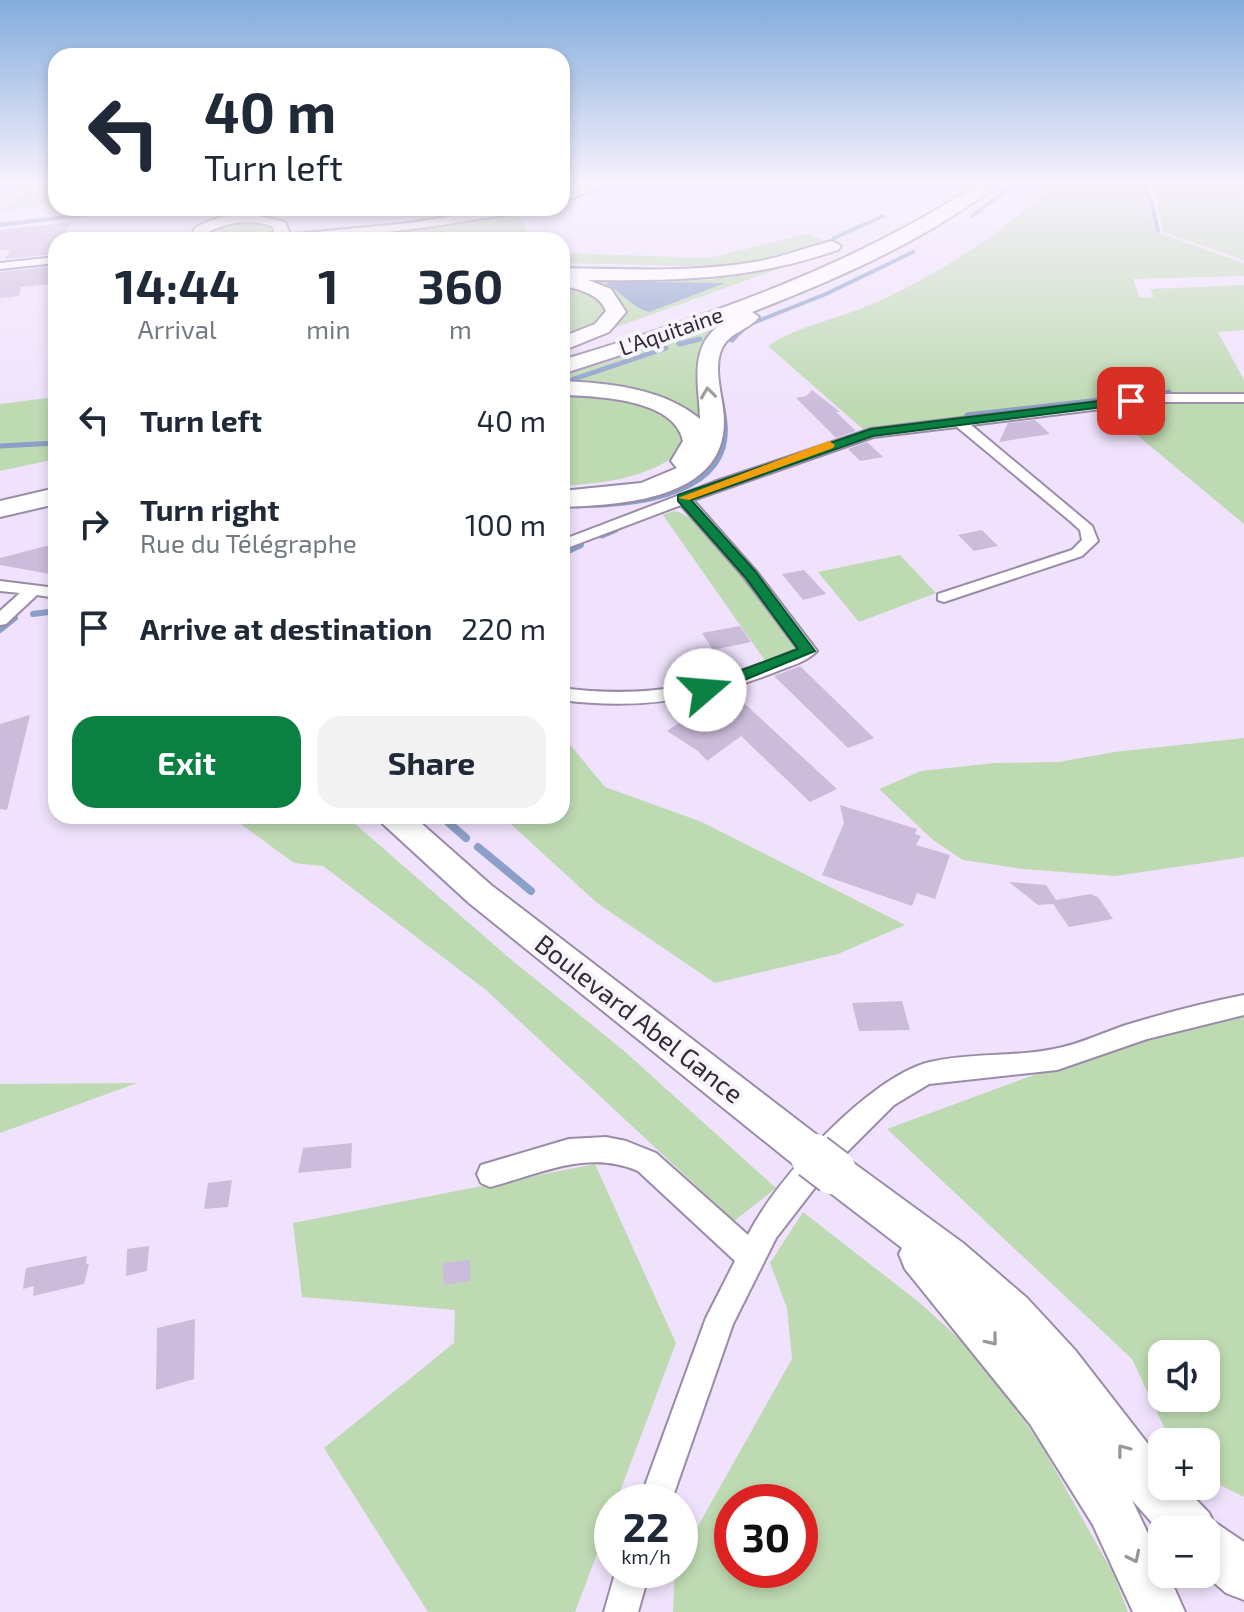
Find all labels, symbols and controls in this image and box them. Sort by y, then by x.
text: 40 m [204,77,336,144]
icon: left [72,80,176,184]
text: Turn left [204,145,343,188]
text: 14:44 [115,256,240,314]
text: 1 [318,256,339,314]
text: 360 [417,256,503,314]
street label: L'Aquitaine [615,300,726,360]
text: Arrival [138,313,217,344]
text: min [306,313,351,344]
text: m [449,313,472,344]
pin [1097,367,1165,435]
icon: arrive [1109,379,1153,423]
one-way arrow [700,386,717,399]
icon: left [72,398,116,442]
text: Turn left [140,402,262,438]
text: 40 m [476,402,546,438]
text: Turn right [140,491,280,527]
icon: right [72,502,116,546]
text: 100 m [465,506,546,542]
text: Rue du Télégraphe [140,527,357,558]
icon: arrive [72,606,116,650]
text: Arrive at destination [140,610,432,646]
text: 220 m [461,610,546,646]
position arrow [663,648,747,732]
button: Exit [72,716,301,808]
button: Share [317,716,546,808]
street label: Boulevard Abel Gance [530,927,750,1109]
one-way arrow [982,1331,997,1345]
map controls [1148,1340,1220,1588]
button: sound [1148,1340,1220,1412]
button: + [1148,1428,1220,1500]
one-way arrow [1118,1444,1132,1459]
speed limit sign: 30 [714,1484,818,1588]
text: 22 [623,1502,669,1550]
button: − [1148,1516,1220,1588]
text: km/h [621,1544,671,1568]
one-way arrow [1124,1549,1140,1563]

